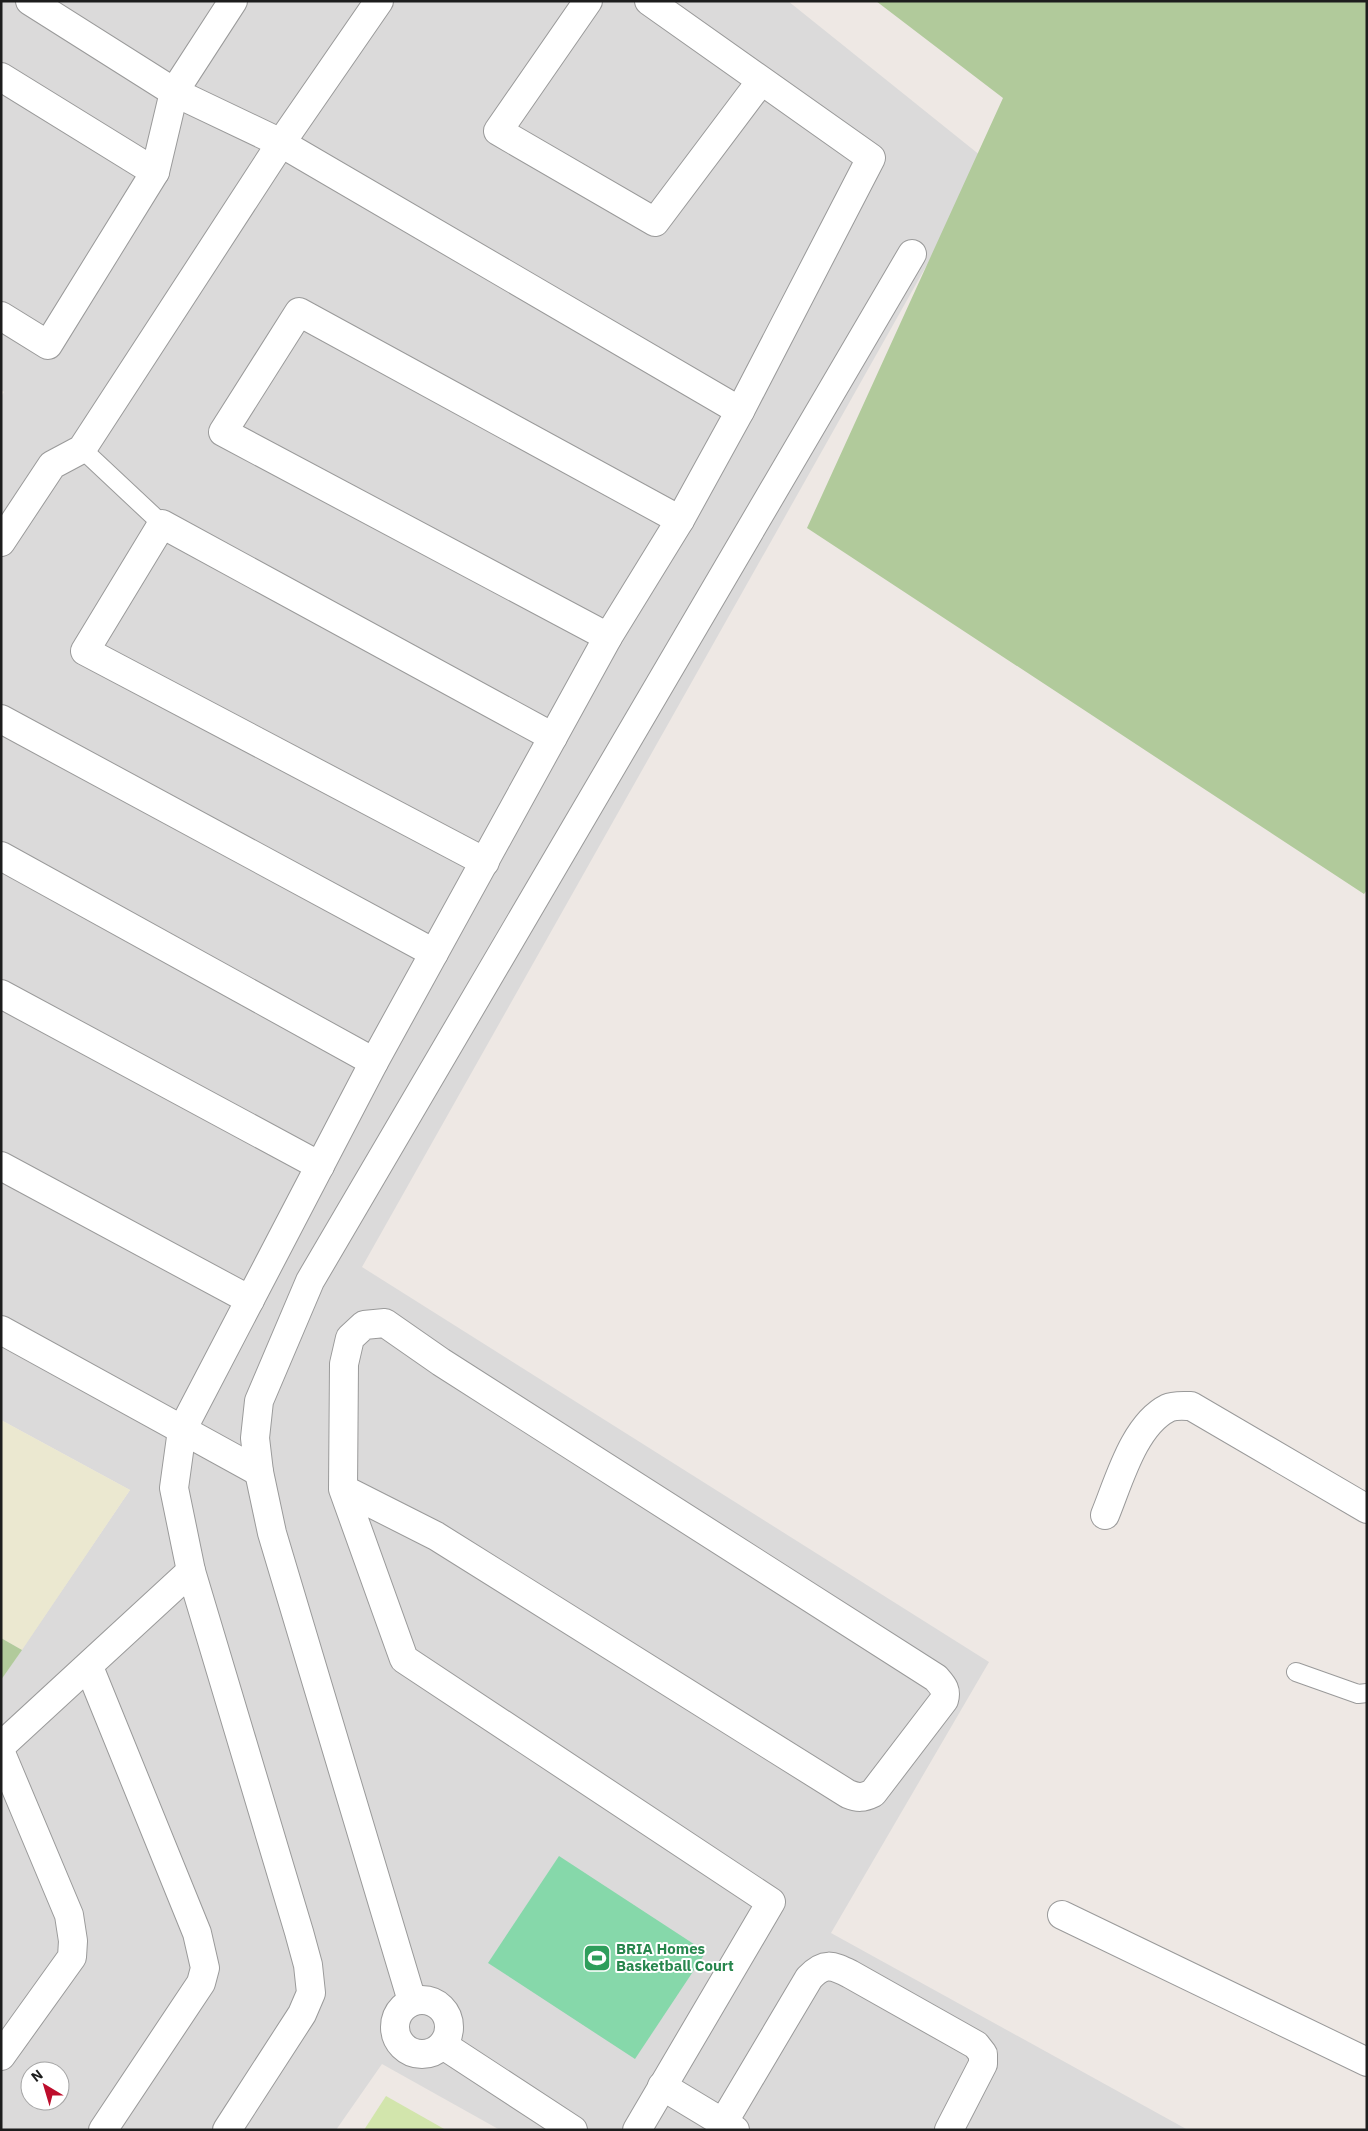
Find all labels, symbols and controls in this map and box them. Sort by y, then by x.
place label: BRIA Homes Basketball Court [616,1939,734,1975]
sports icon: BRIA Homes Basketball Court [582,1943,612,1973]
north arrow [20,2061,70,2111]
text: N [27,2066,47,2086]

